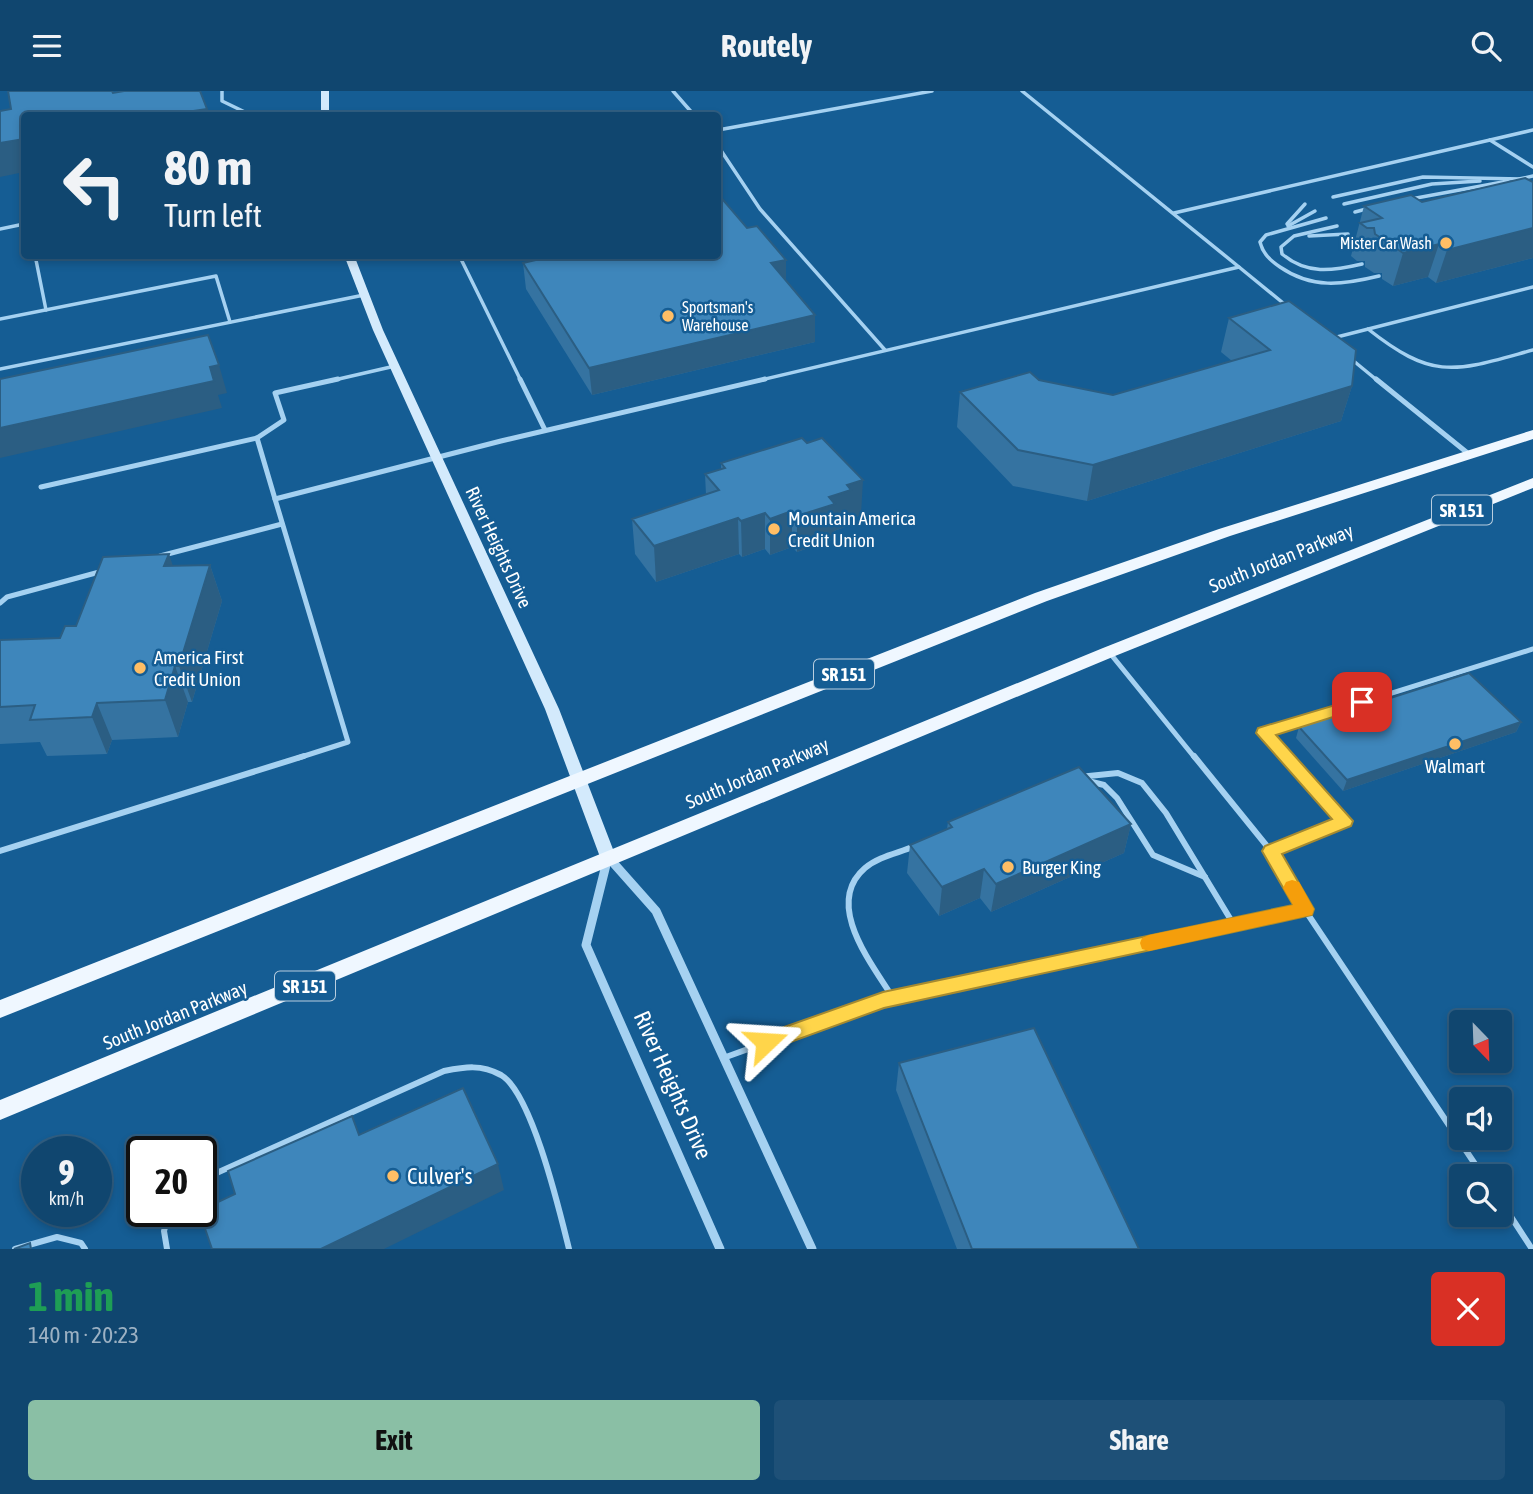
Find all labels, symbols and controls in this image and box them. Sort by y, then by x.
icon: menu [28,27,66,65]
text: Routely [721,27,812,64]
icon: search [1467,27,1505,65]
text: 80 m [164,139,252,195]
icon: left [49,140,140,231]
text: Turn left [164,197,262,234]
place label: Mister Car Wash [1340,234,1432,252]
marker: Mister Car Wash [1438,235,1454,251]
place label: Sportsman's Warehouse [682,298,754,334]
marker: Sportsman's Warehouse [660,308,676,324]
street label: River Heights Drive [461,483,537,611]
road number: SR 151 [1432,495,1492,524]
place label: Mountain America Credit Union [788,507,916,551]
street label: South Jordan Parkway [1206,519,1356,597]
marker: Mountain America Credit Union [766,521,782,537]
place label: America First Credit Union [154,646,244,690]
road number: SR 151 [814,659,874,689]
marker: America First Credit Union [132,660,148,676]
pin [1332,672,1392,732]
icon: arrive [1343,683,1381,721]
street label: South Jordan Parkway [682,733,832,813]
marker: Walmart [1447,736,1463,752]
place label: Walmart [1425,755,1485,777]
place label: Burger King [1022,856,1102,878]
marker: Burger King [1000,859,1016,875]
road number: SR 151 [275,971,335,1001]
street label: South Jordan Parkway [100,976,250,1054]
position arrow [729,1005,803,1079]
street label: River Heights Drive [629,1007,717,1163]
north arrow [1449,1010,1512,1073]
map controls [1449,1010,1512,1227]
button: sound [1449,1087,1512,1150]
speed limit sign: 20 [126,1136,217,1227]
text: 9 [58,1152,75,1192]
place label: Culver's [407,1163,473,1189]
button: search [1449,1164,1512,1227]
marker: Culver's [385,1168,401,1184]
text: km/h [49,1188,84,1209]
text: 1 min [28,1272,114,1320]
button: close [1431,1272,1505,1346]
text: 140 m · 20:23 [28,1322,139,1348]
button: Exit [28,1400,760,1480]
button: Share [774,1400,1505,1480]

